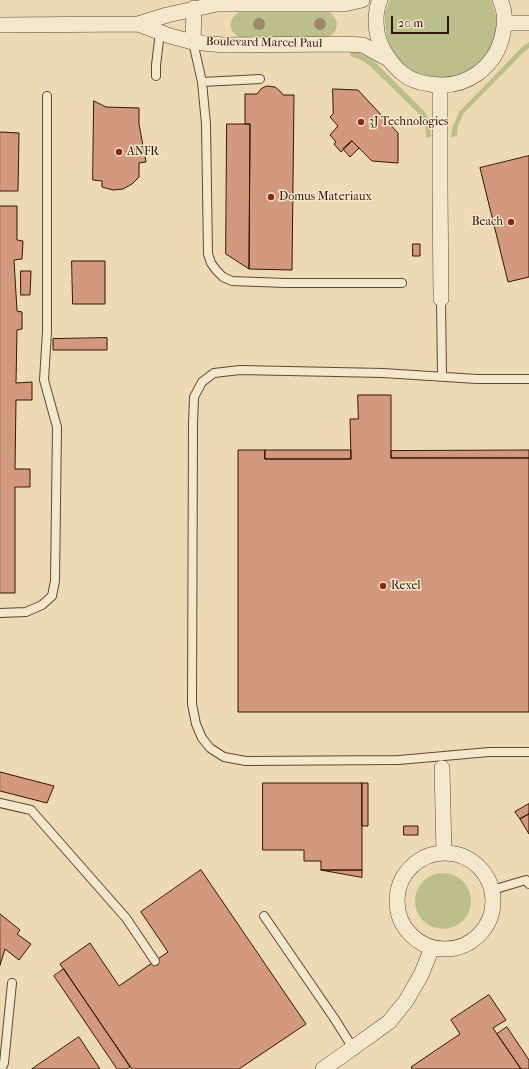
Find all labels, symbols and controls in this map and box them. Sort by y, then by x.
scale bar [393,8,451,34]
text: 20 m [398,16,423,30]
street label: Boulevard Marcel Paul [206,35,322,51]
place label: 3J Technologies [369,115,449,129]
marker: 3J Technologies [356,117,366,127]
place label: ANFR [127,145,159,159]
marker: ANFR [114,147,124,157]
place label: Domus Materiaux [279,190,372,204]
marker: Domus Materiaux [266,192,276,202]
place label: Beach [472,215,503,229]
marker: Beach [506,217,516,227]
place label: Rexel [391,579,421,593]
marker: Rexel [378,581,388,591]

